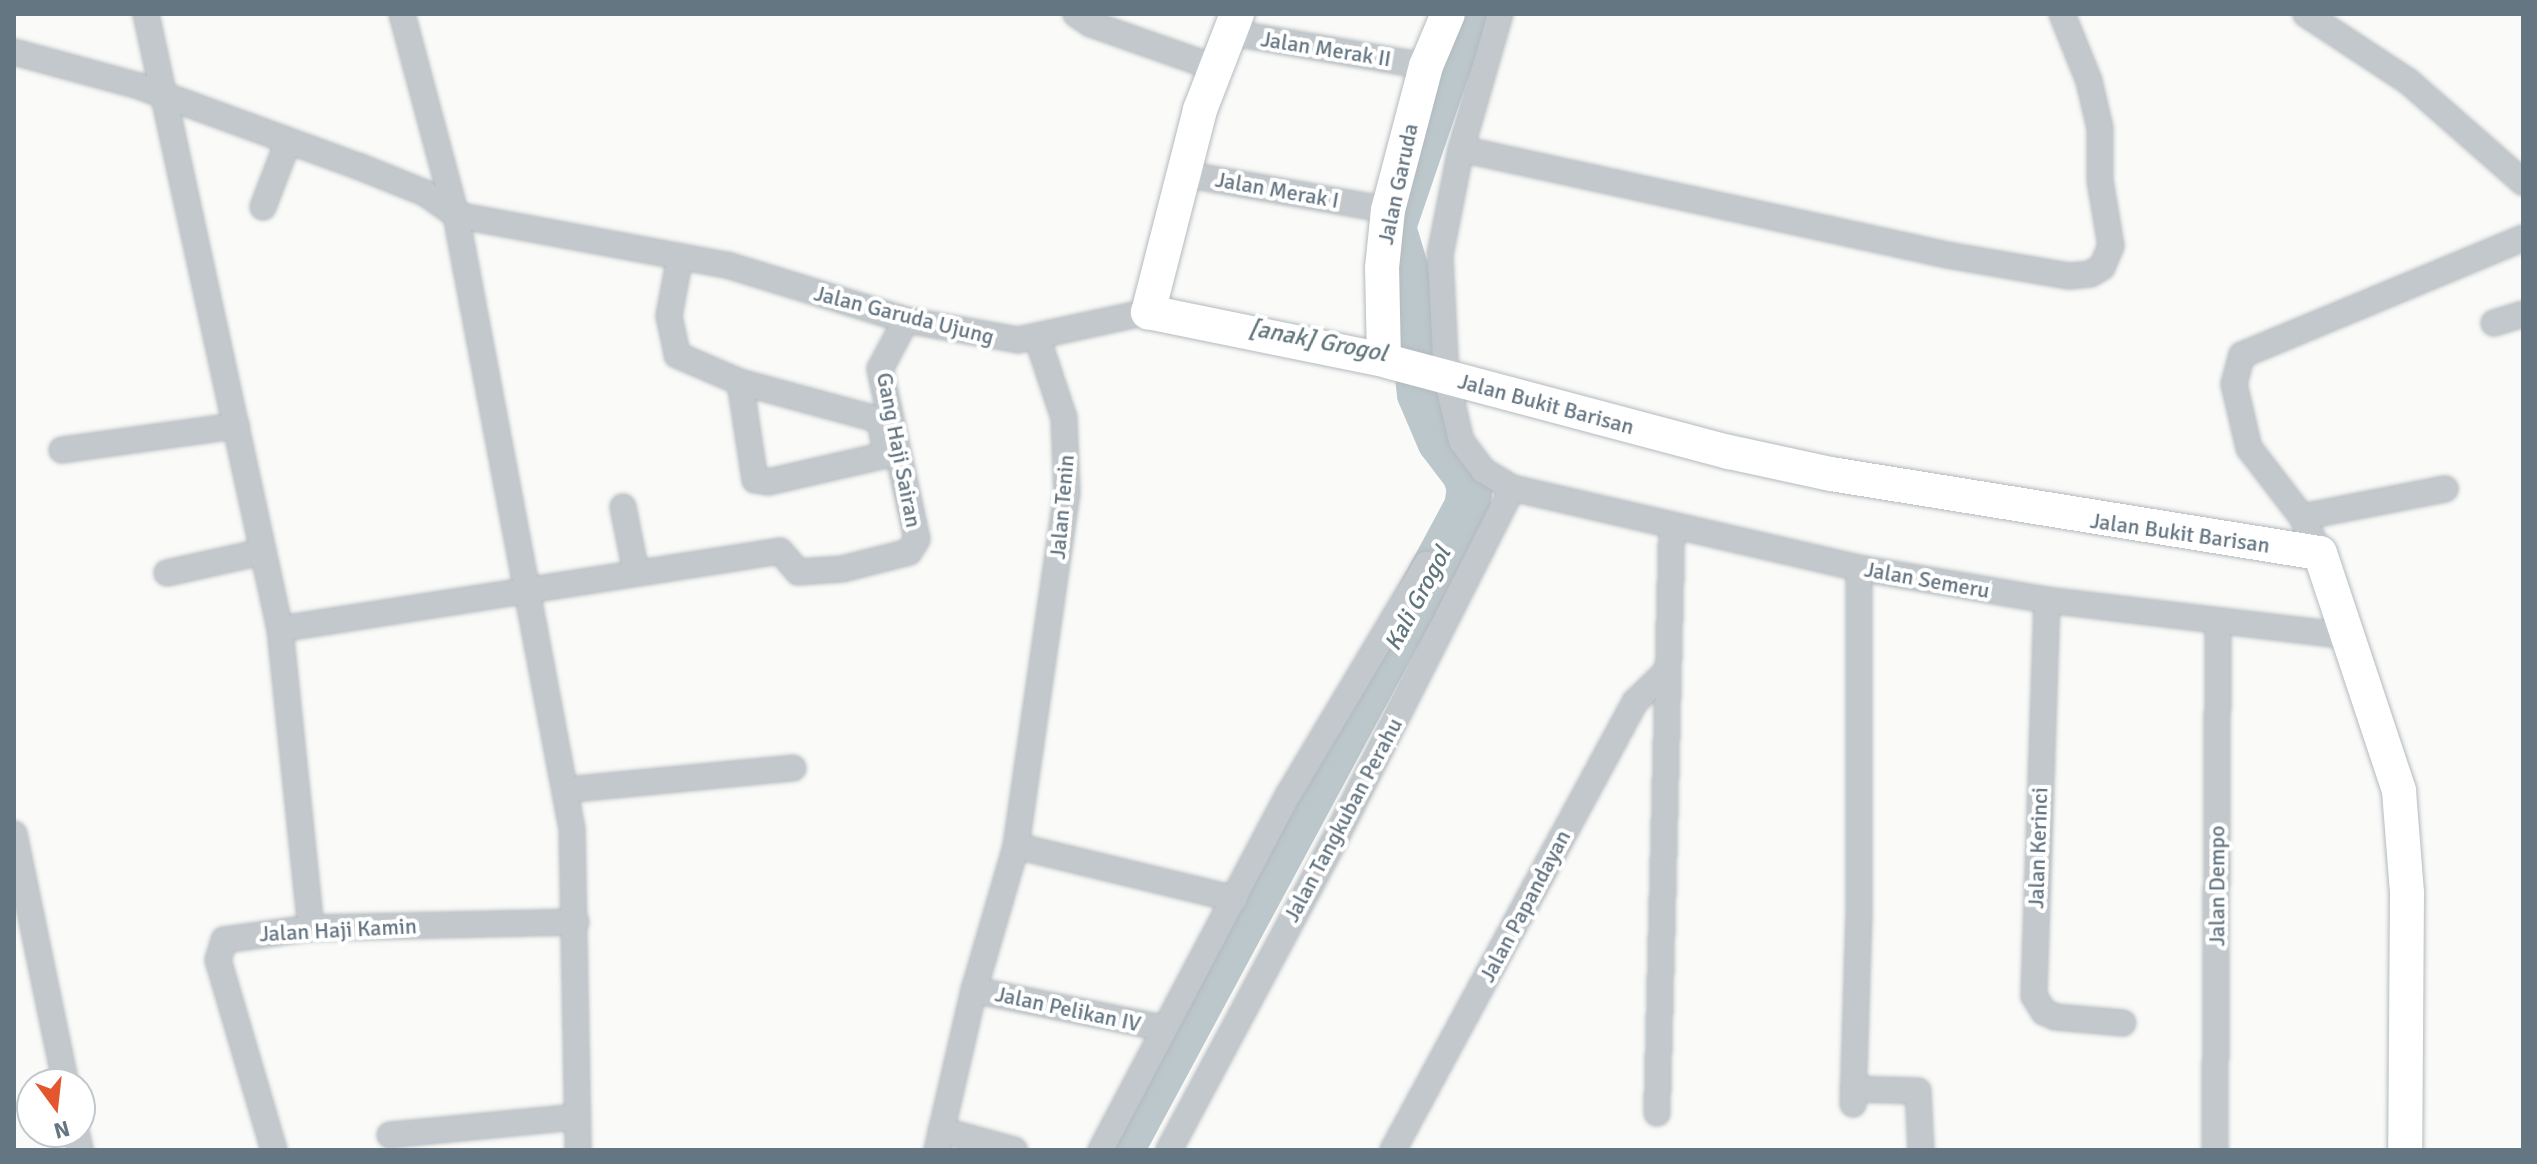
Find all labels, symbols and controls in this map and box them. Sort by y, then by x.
street label: Jalan Merak II [1259,26,1393,72]
street label: Jalan Garuda [1372,121,1424,247]
street label: Jalan Merak I [1213,166,1341,214]
street label: Jalan Garuda Ujung [811,280,997,350]
water label: [anak] Grogol [1247,314,1389,368]
street label: Jalan Bukit Barisan [1455,368,1637,440]
street label: Gang Haji Sairan [871,370,927,530]
street label: Jalan Tenin [1044,454,1080,560]
street label: Jalan Bukit Barisan [2088,507,2272,559]
water label: Kali Grogol [1379,542,1457,656]
street label: Jalan Semeru [1862,556,1992,604]
street label: Jalan Tangkuban Perahu [1278,714,1408,926]
street label: Jalan Kerinci [2023,787,2053,909]
street label: Jalan Papandayan [1474,825,1576,987]
street label: Jalan Dempo [2204,826,2230,946]
street label: Jalan Haji Kamin [259,913,417,947]
street label: Jalan Pelikan IV [993,981,1143,1037]
north arrow [16,1068,96,1148]
text: N [51,1115,73,1145]

